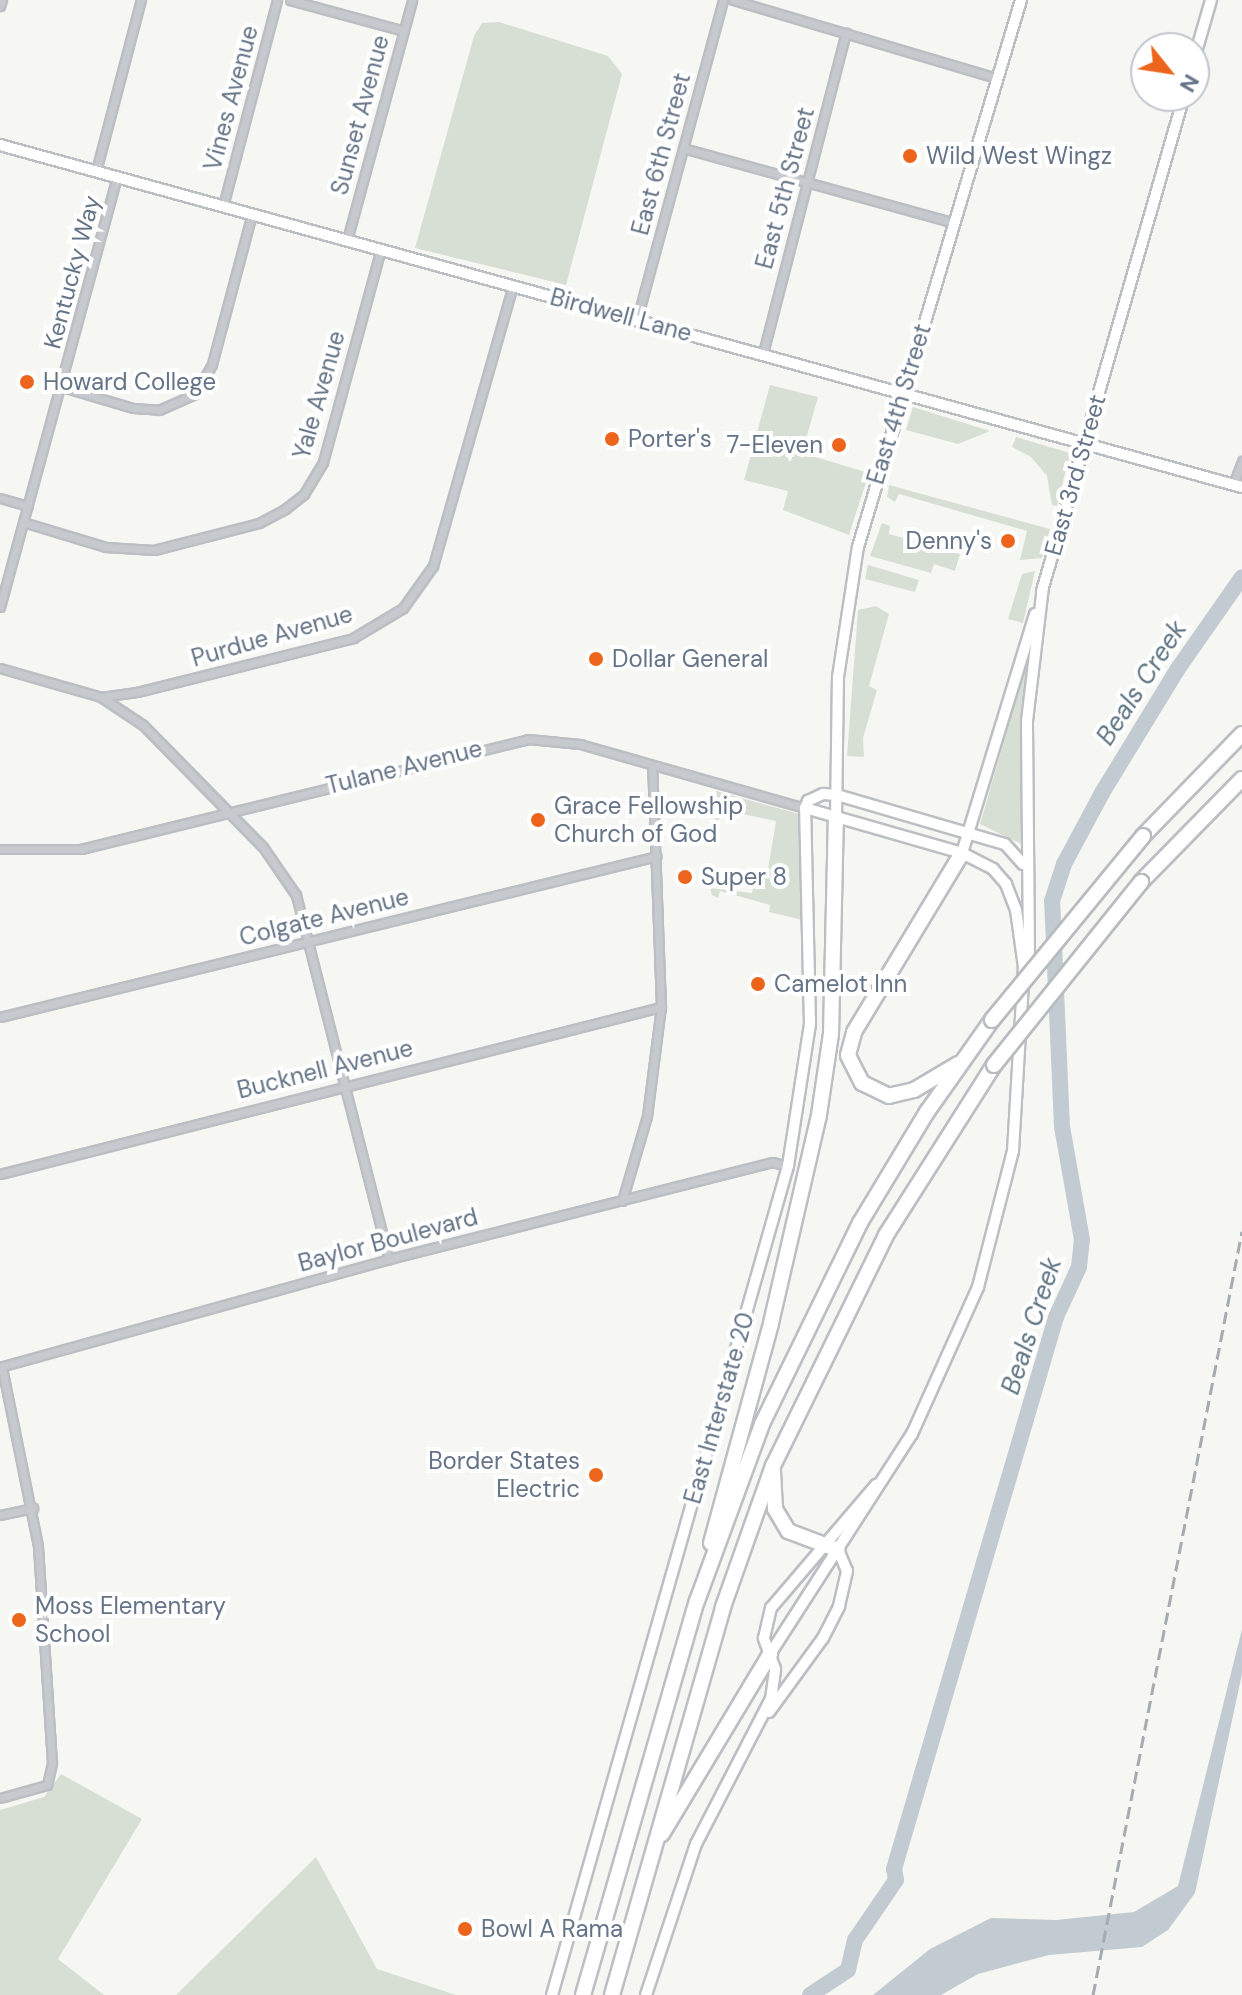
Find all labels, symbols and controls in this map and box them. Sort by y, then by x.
street label: Vines Avenue [198,22,264,174]
street label: Sunset Avenue [325,32,395,198]
north arrow [1130,32,1210,112]
text: N [1173,69,1206,97]
street label: East 6th Street [626,70,696,238]
street label: East 5th Street [750,104,820,272]
place label: Wild West Wingz [926,142,1112,170]
marker: Wild West Wingz [901,147,919,165]
street label: Kentucky Way [38,192,106,352]
street label: Birdwell Lane [547,282,695,348]
street label: East 4th Street [861,320,937,488]
street label: Yale Avenue [287,328,351,462]
place label: Howard College [43,368,216,396]
marker: Howard College [18,373,36,391]
street label: East 3rd Street [1038,391,1112,559]
place label: Porter's [628,425,712,453]
marker: Porter's [603,430,621,448]
place label: 7-Eleven [726,431,823,459]
marker: 7-Eleven [830,436,848,454]
place label: Denny's [905,527,992,555]
marker: Denny's [999,532,1017,550]
street label: Purdue Avenue [188,599,356,673]
water label: Beals Creek [1090,615,1194,751]
place label: Dollar General [612,645,768,673]
marker: Dollar General [587,650,605,668]
street label: Tulane Avenue [323,734,485,800]
place label: Grace Fellowship Church of God [554,792,743,848]
marker: Grace Fellowship Church of God [529,811,547,829]
place label: Super 8 [701,863,787,891]
marker: Super 8 [676,868,694,886]
street label: Colgate Avenue [236,882,412,952]
place label: Camelot Inn [774,970,907,998]
marker: Camelot Inn [749,975,767,993]
street label: Bucknell Avenue [234,1033,416,1105]
street label: Baylor Boulevard [295,1202,481,1278]
water label: Beals Creek [995,1254,1069,1398]
street label: East Interstate 20 [678,1309,760,1507]
place label: Border States Electric [428,1447,580,1503]
marker: Border States Electric [587,1466,605,1484]
place label: Moss Elementary School [35,1592,226,1648]
marker: Moss Elementary School [10,1611,28,1629]
place label: Bowl A Rama [481,1915,623,1943]
marker: Bowl A Rama [456,1920,474,1938]

